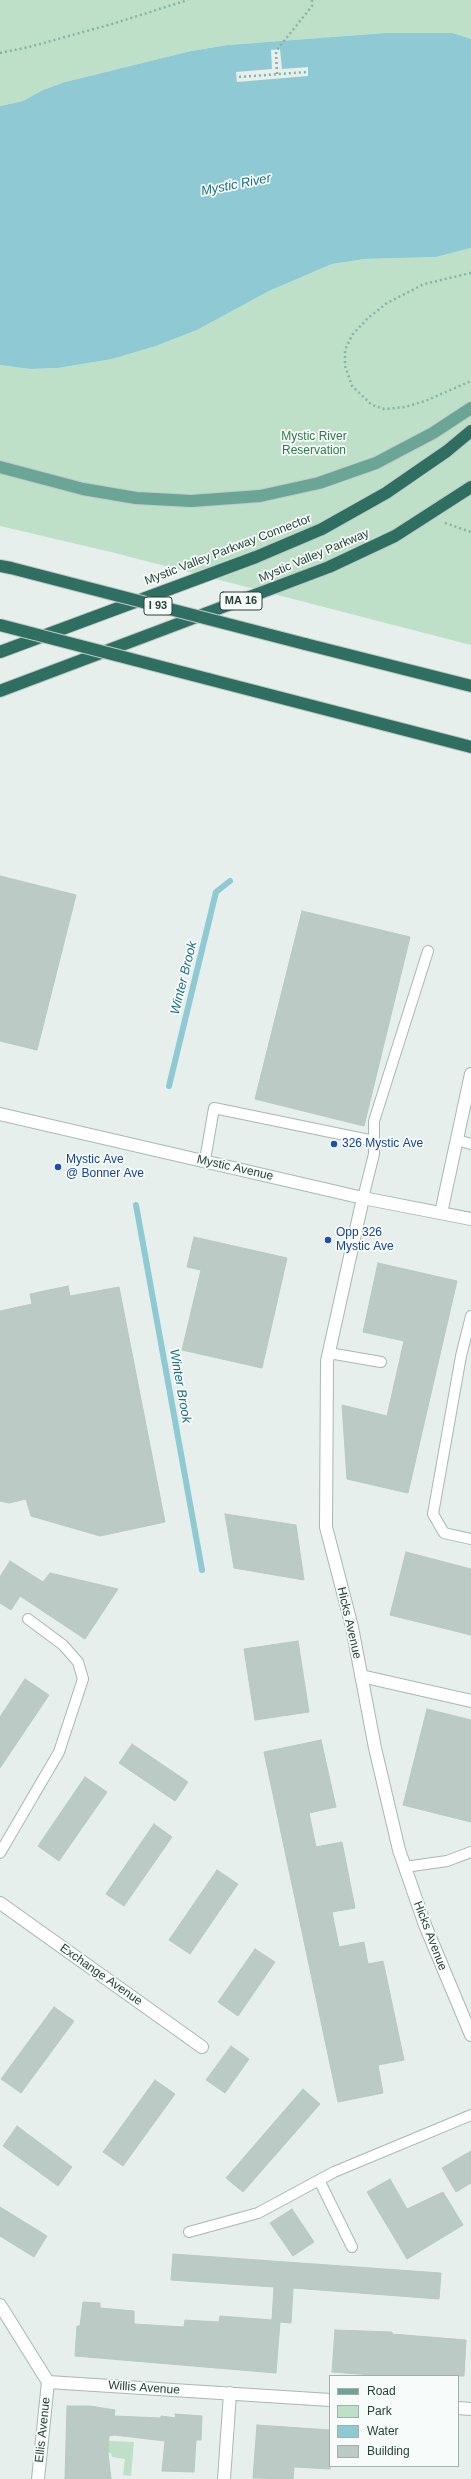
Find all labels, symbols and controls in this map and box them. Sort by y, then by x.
water label: Mystic River [200,171,272,199]
park label: Mystic River Reservation [281,430,347,458]
street label: Mystic Valley Parkway Connector [143,512,313,588]
street label: Mystic Valley Parkway [257,526,371,586]
road number: MA 16 [220,592,262,610]
road number: I 93 [144,597,172,615]
water label: Winter Brook [167,940,201,1016]
place label: 326 Mystic Ave [342,1137,423,1151]
marker: 326 Mystic Ave [329,1139,339,1149]
street label: Mystic Avenue [195,1152,275,1184]
place label: Mystic Ave @ Bonner Ave [66,1153,144,1181]
marker: Mystic Ave @ Bonner Ave [53,1162,63,1172]
place label: Opp 326 Mystic Ave [336,1226,394,1254]
marker: Opp 326 Mystic Ave [323,1235,333,1245]
water label: Winter Brook [166,1348,194,1424]
street label: Hicks Avenue [334,1586,364,1660]
street label: Hicks Avenue [410,1899,450,1973]
street label: Exchange Avenue [57,1941,145,2009]
legend [329,2375,459,2467]
street label: Willis Avenue [108,2378,180,2398]
text: Road [367,2384,396,2398]
street label: Ellis Avenue [32,2397,54,2463]
text: Park [367,2404,392,2418]
text: Water [367,2424,399,2438]
text: Building [367,2444,410,2458]

